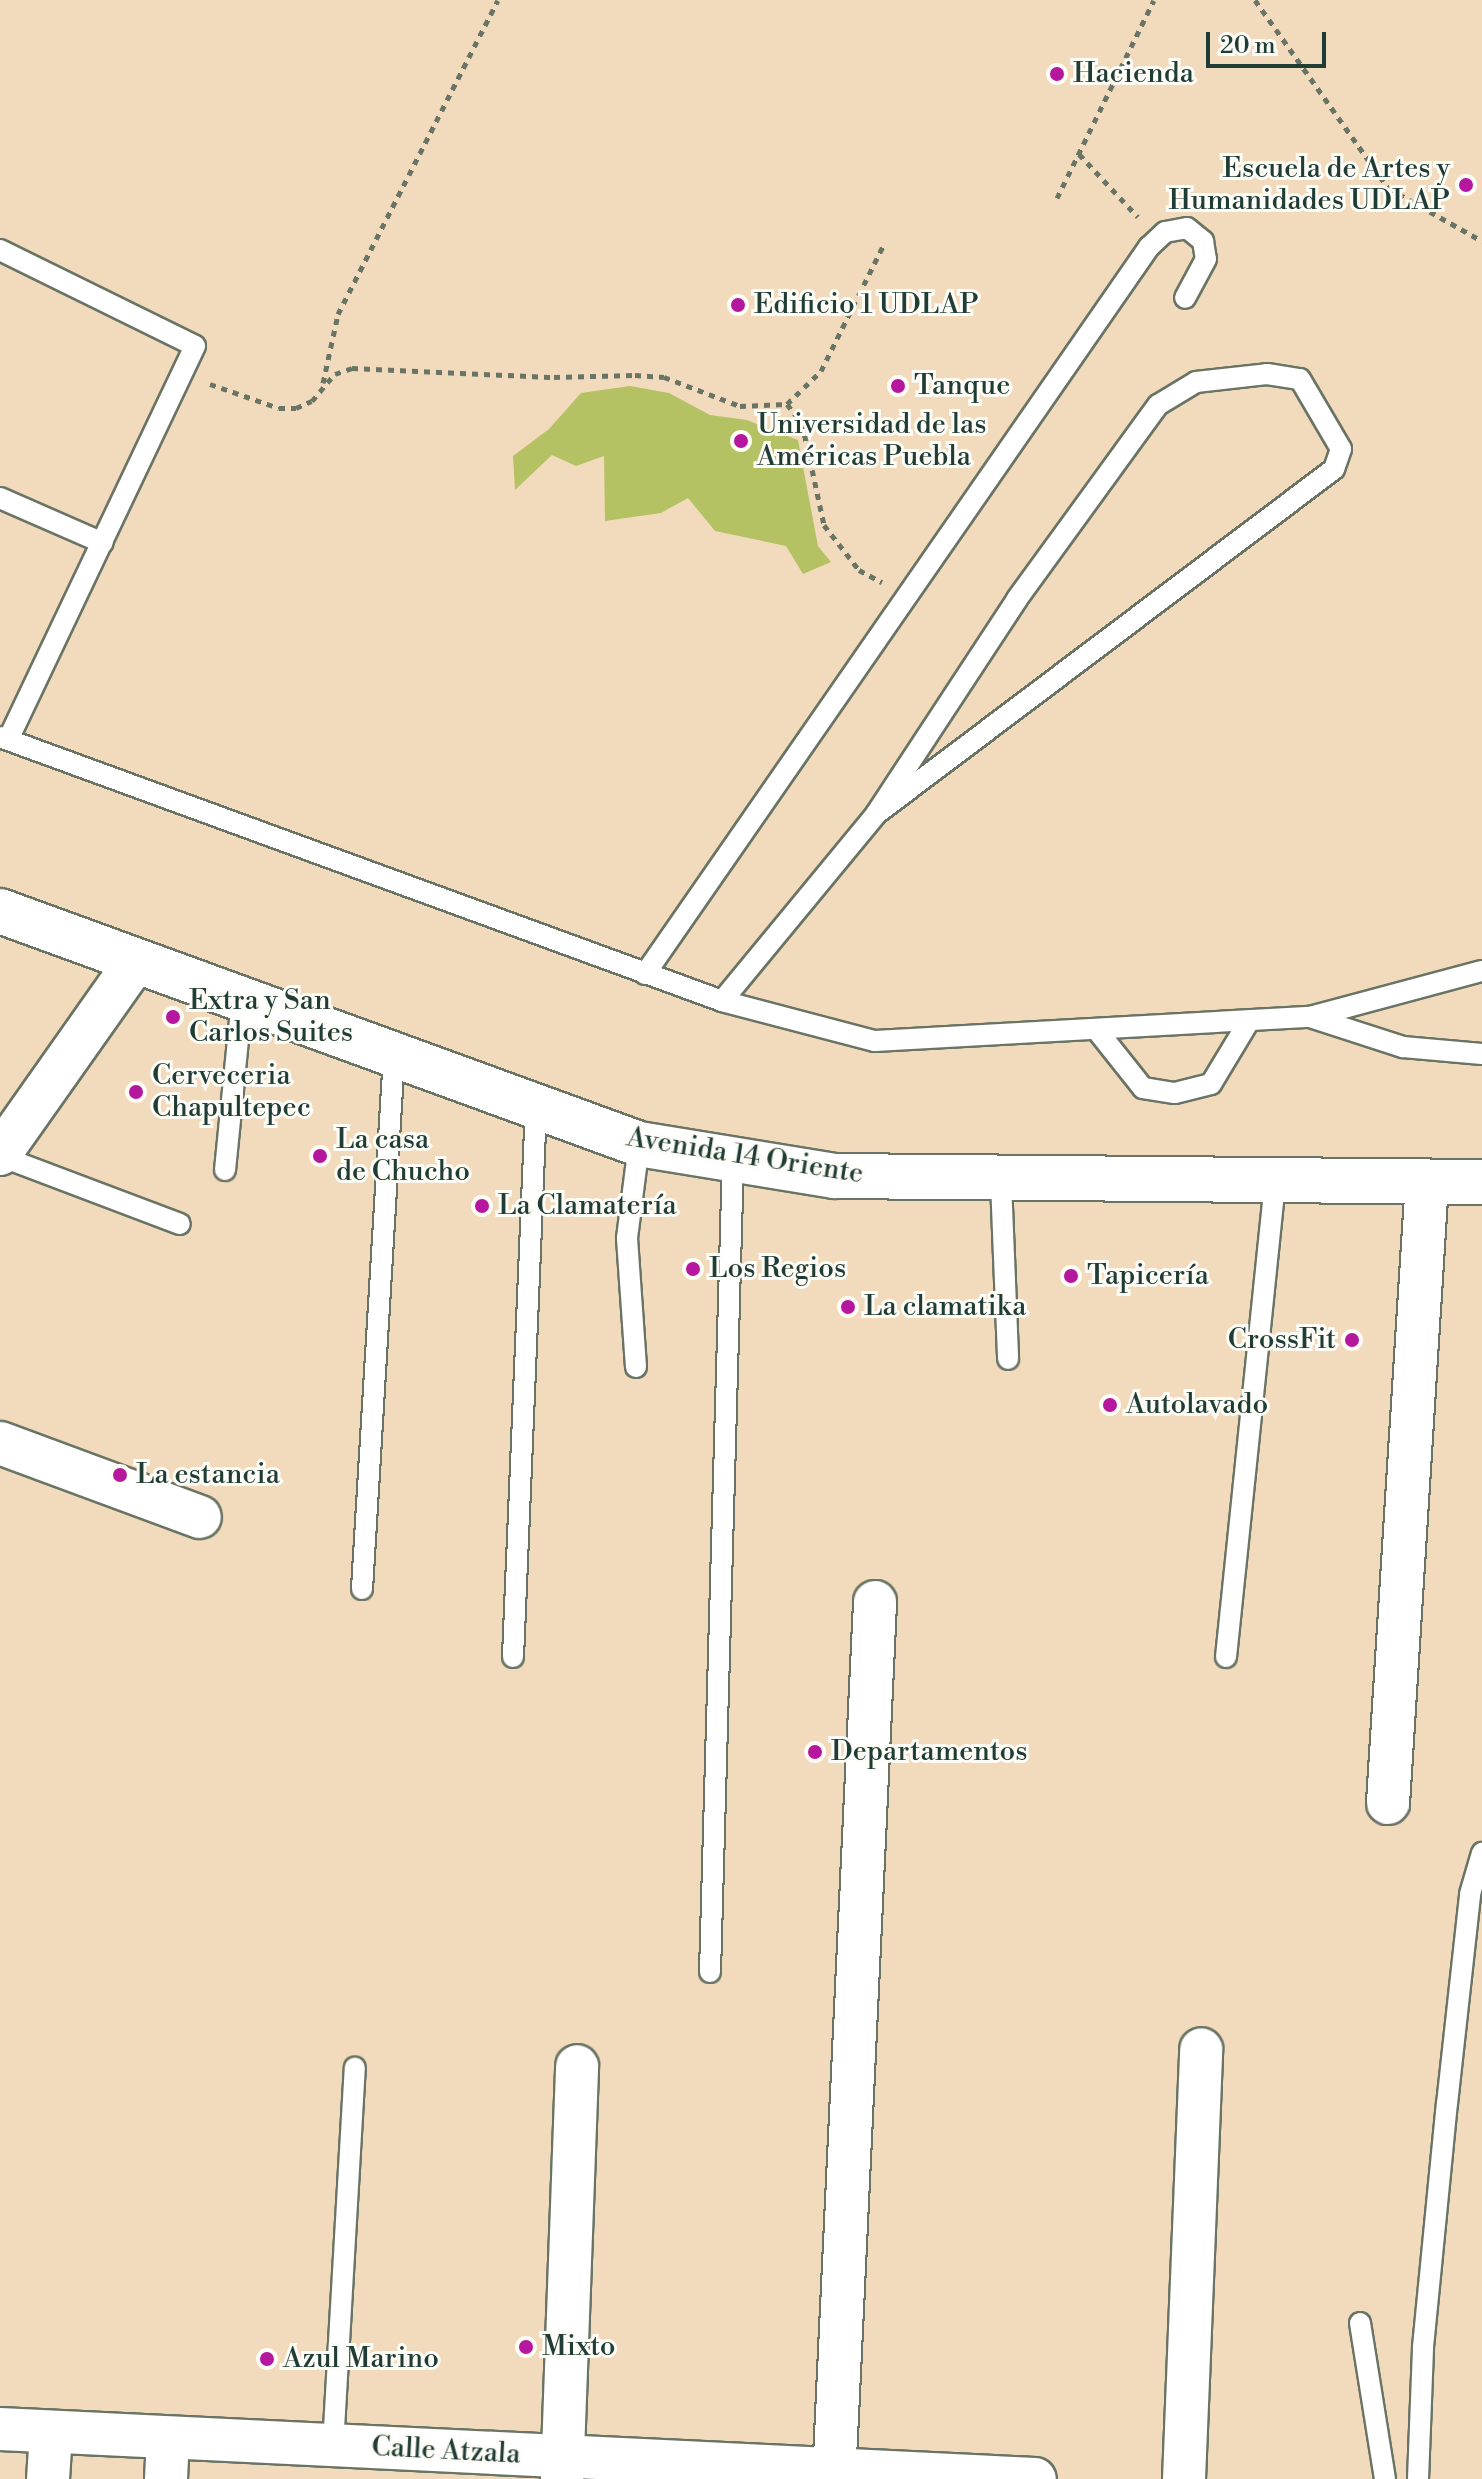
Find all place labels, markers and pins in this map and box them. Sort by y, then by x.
place label: Hacienda [1073,57,1194,91]
marker: Hacienda [1048,65,1066,83]
place label: Escuela de Artes y Humanidades UDLAP [1169,152,1450,218]
marker: Escuela de Artes y Humanidades UDLAP [1457,176,1475,194]
place label: Edificio 1 UDLAP [754,288,979,322]
marker: Edificio 1 UDLAP [729,296,747,314]
place label: Tanque [914,369,1010,403]
marker: Tanque [889,377,907,395]
place label: Universidad de las Américas Puebla [757,408,986,474]
marker: Universidad de las Américas Puebla [732,432,750,450]
place label: Extra y San Carlos Suites [189,984,353,1050]
marker: Extra y San Carlos Suites [164,1008,182,1026]
place label: Cerveceria Chapultepec [152,1059,311,1125]
marker: Cerveceria Chapultepec [127,1083,145,1101]
place label: La casa de Chucho [336,1123,470,1189]
marker: La casa de Chucho [311,1147,329,1165]
place label: La Clamatería [498,1189,677,1223]
marker: La Clamatería [473,1197,491,1215]
place label: Los Regios [709,1252,846,1286]
place label: Tapicería [1087,1259,1209,1293]
marker: Los Regios [684,1260,702,1278]
marker: Tapicería [1062,1267,1080,1285]
place label: La clamatika [864,1290,1026,1324]
marker: La clamatika [839,1298,857,1316]
place label: CrossFit [1228,1323,1336,1357]
marker: CrossFit [1343,1331,1361,1349]
place label: Autolavado [1126,1388,1268,1422]
marker: Autolavado [1101,1396,1119,1414]
place label: La estancia [136,1458,280,1492]
marker: La estancia [111,1466,129,1484]
place label: Departamentos [831,1735,1028,1769]
marker: Departamentos [806,1743,824,1761]
place label: Mixto [542,2330,615,2364]
marker: Mixto [517,2338,535,2356]
place label: Azul Marino [283,2342,439,2376]
marker: Azul Marino [258,2350,276,2368]

